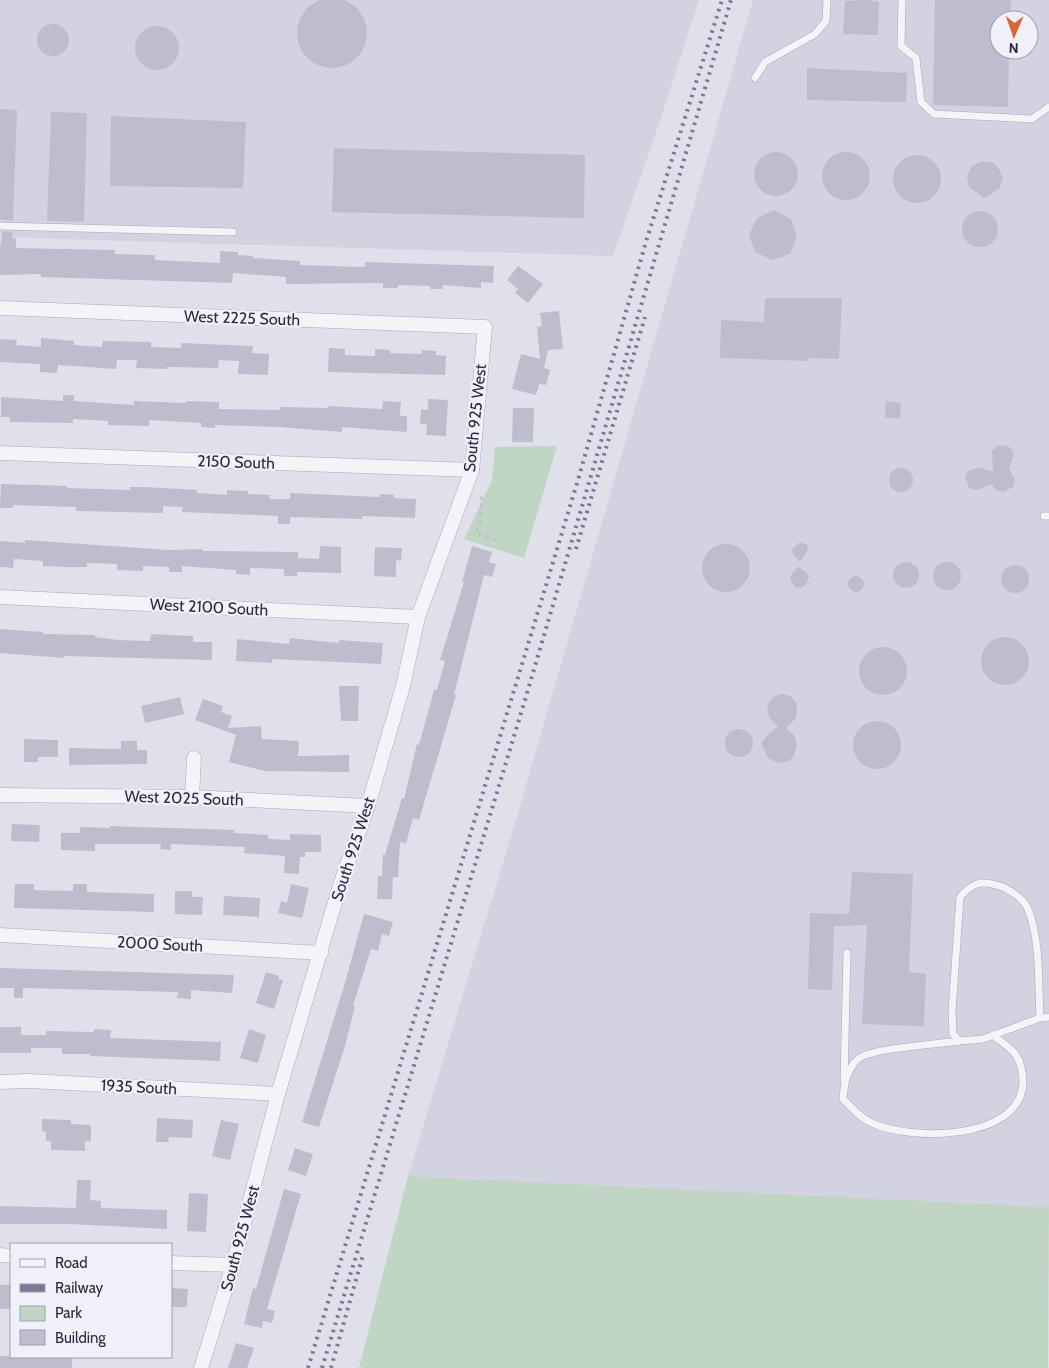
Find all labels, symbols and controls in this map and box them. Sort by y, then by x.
north arrow [989,10,1039,60]
text: N [1008,39,1019,57]
street label: West 2225 South [184,306,300,330]
street label: South 925 West [460,362,490,473]
street label: 2150 South [197,451,275,473]
street label: West 2100 South [149,594,269,620]
street label: West 2025 South [124,786,244,810]
street label: South 925 West [327,794,379,904]
street label: 2000 South [117,932,203,956]
street label: 1935 South [101,1076,177,1098]
street label: South 925 West [217,1182,263,1293]
legend [10,1243,172,1358]
text: Road [55,1254,88,1272]
text: Railway [55,1279,104,1297]
text: Park [55,1304,82,1322]
text: Building [55,1329,106,1347]

